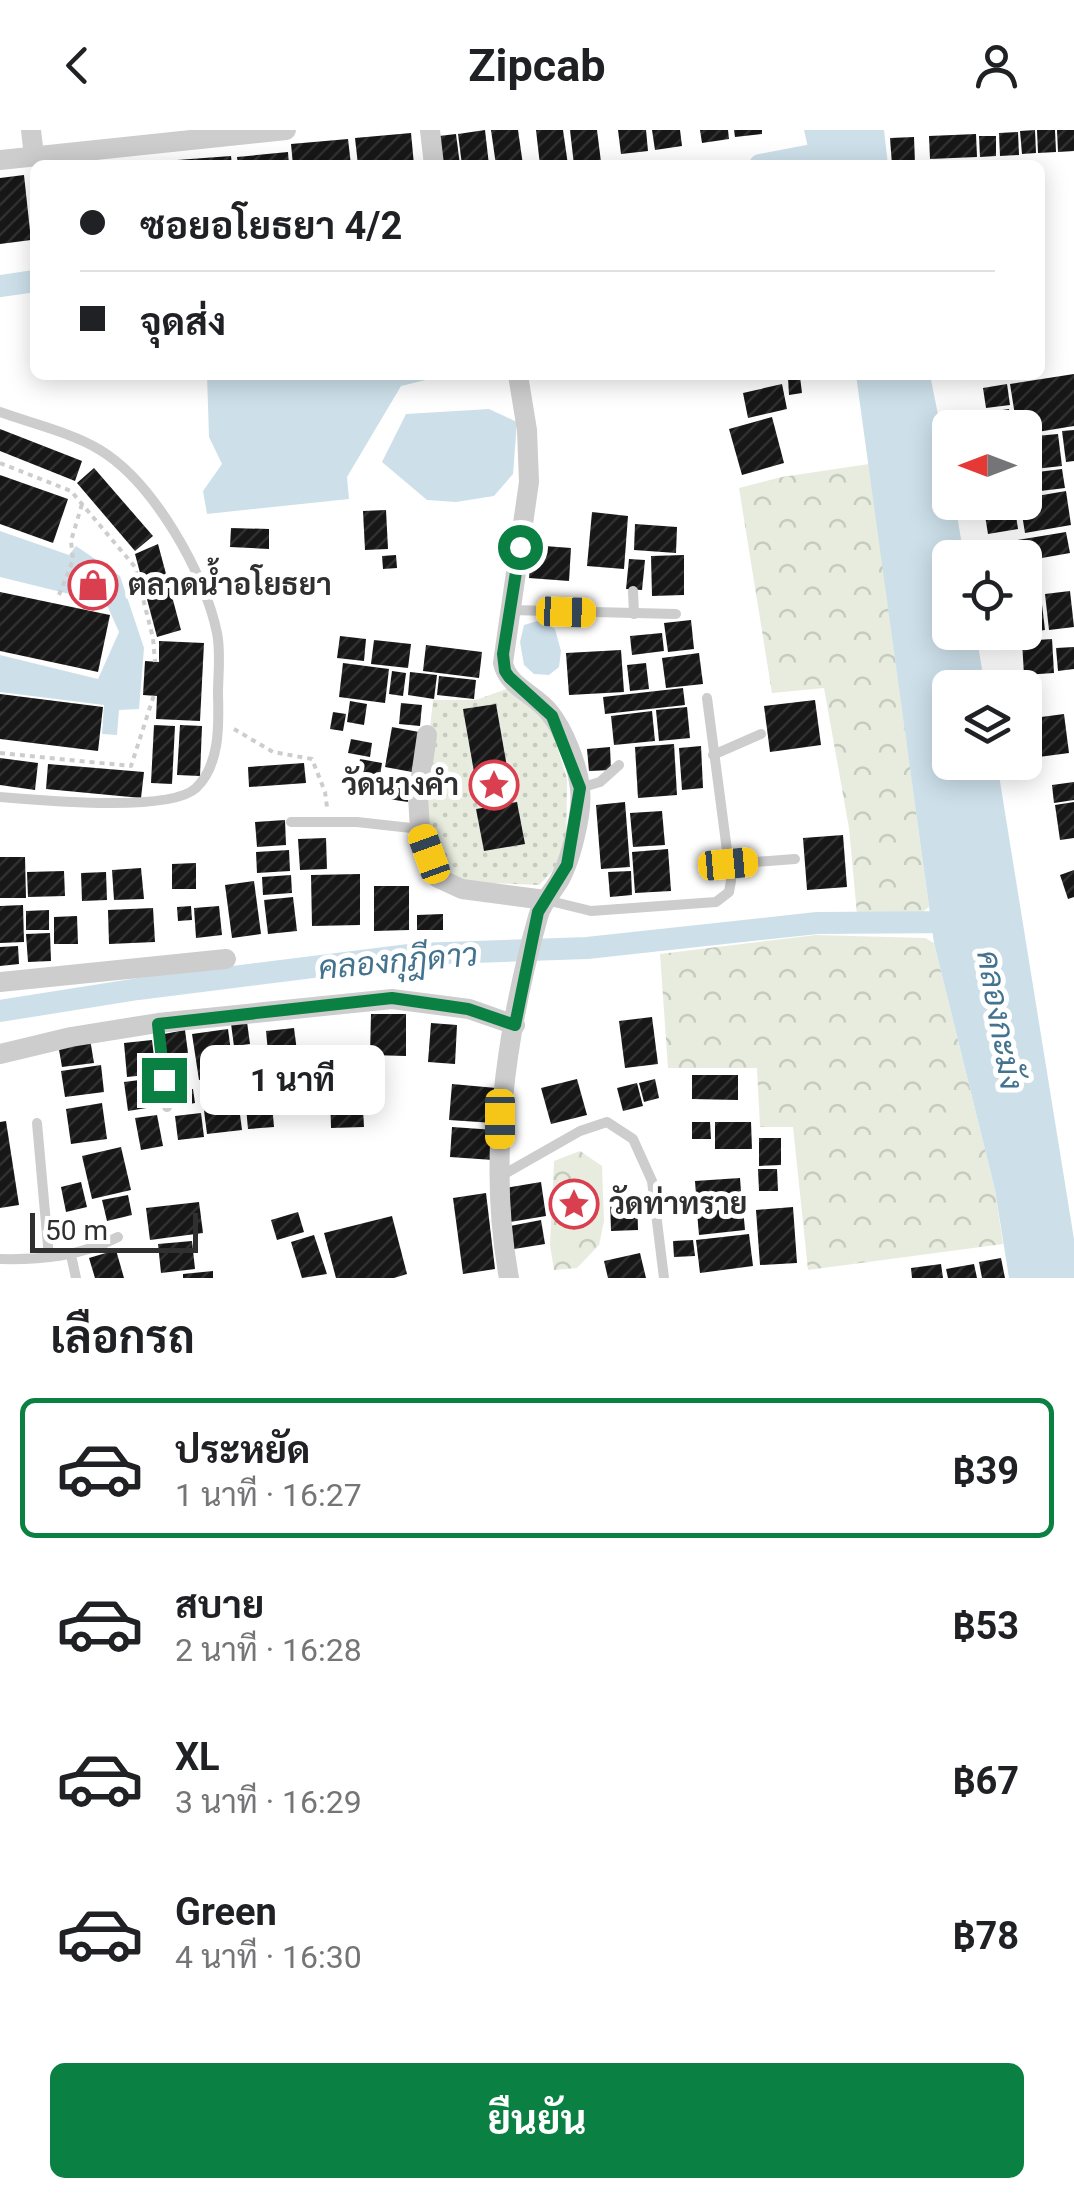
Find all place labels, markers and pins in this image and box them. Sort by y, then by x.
place label: ตลาดน้ำอโยธยา [128,557,332,602]
shop icon: ตลาดน้ำอโยธยา [67,559,119,611]
place icon: วัดนางคำ [468,759,520,811]
place label: วัดนางคำ [341,766,459,802]
place icon: วัดท่าทราย [548,1178,600,1230]
place label: วัดท่าทราย [609,1185,747,1221]

